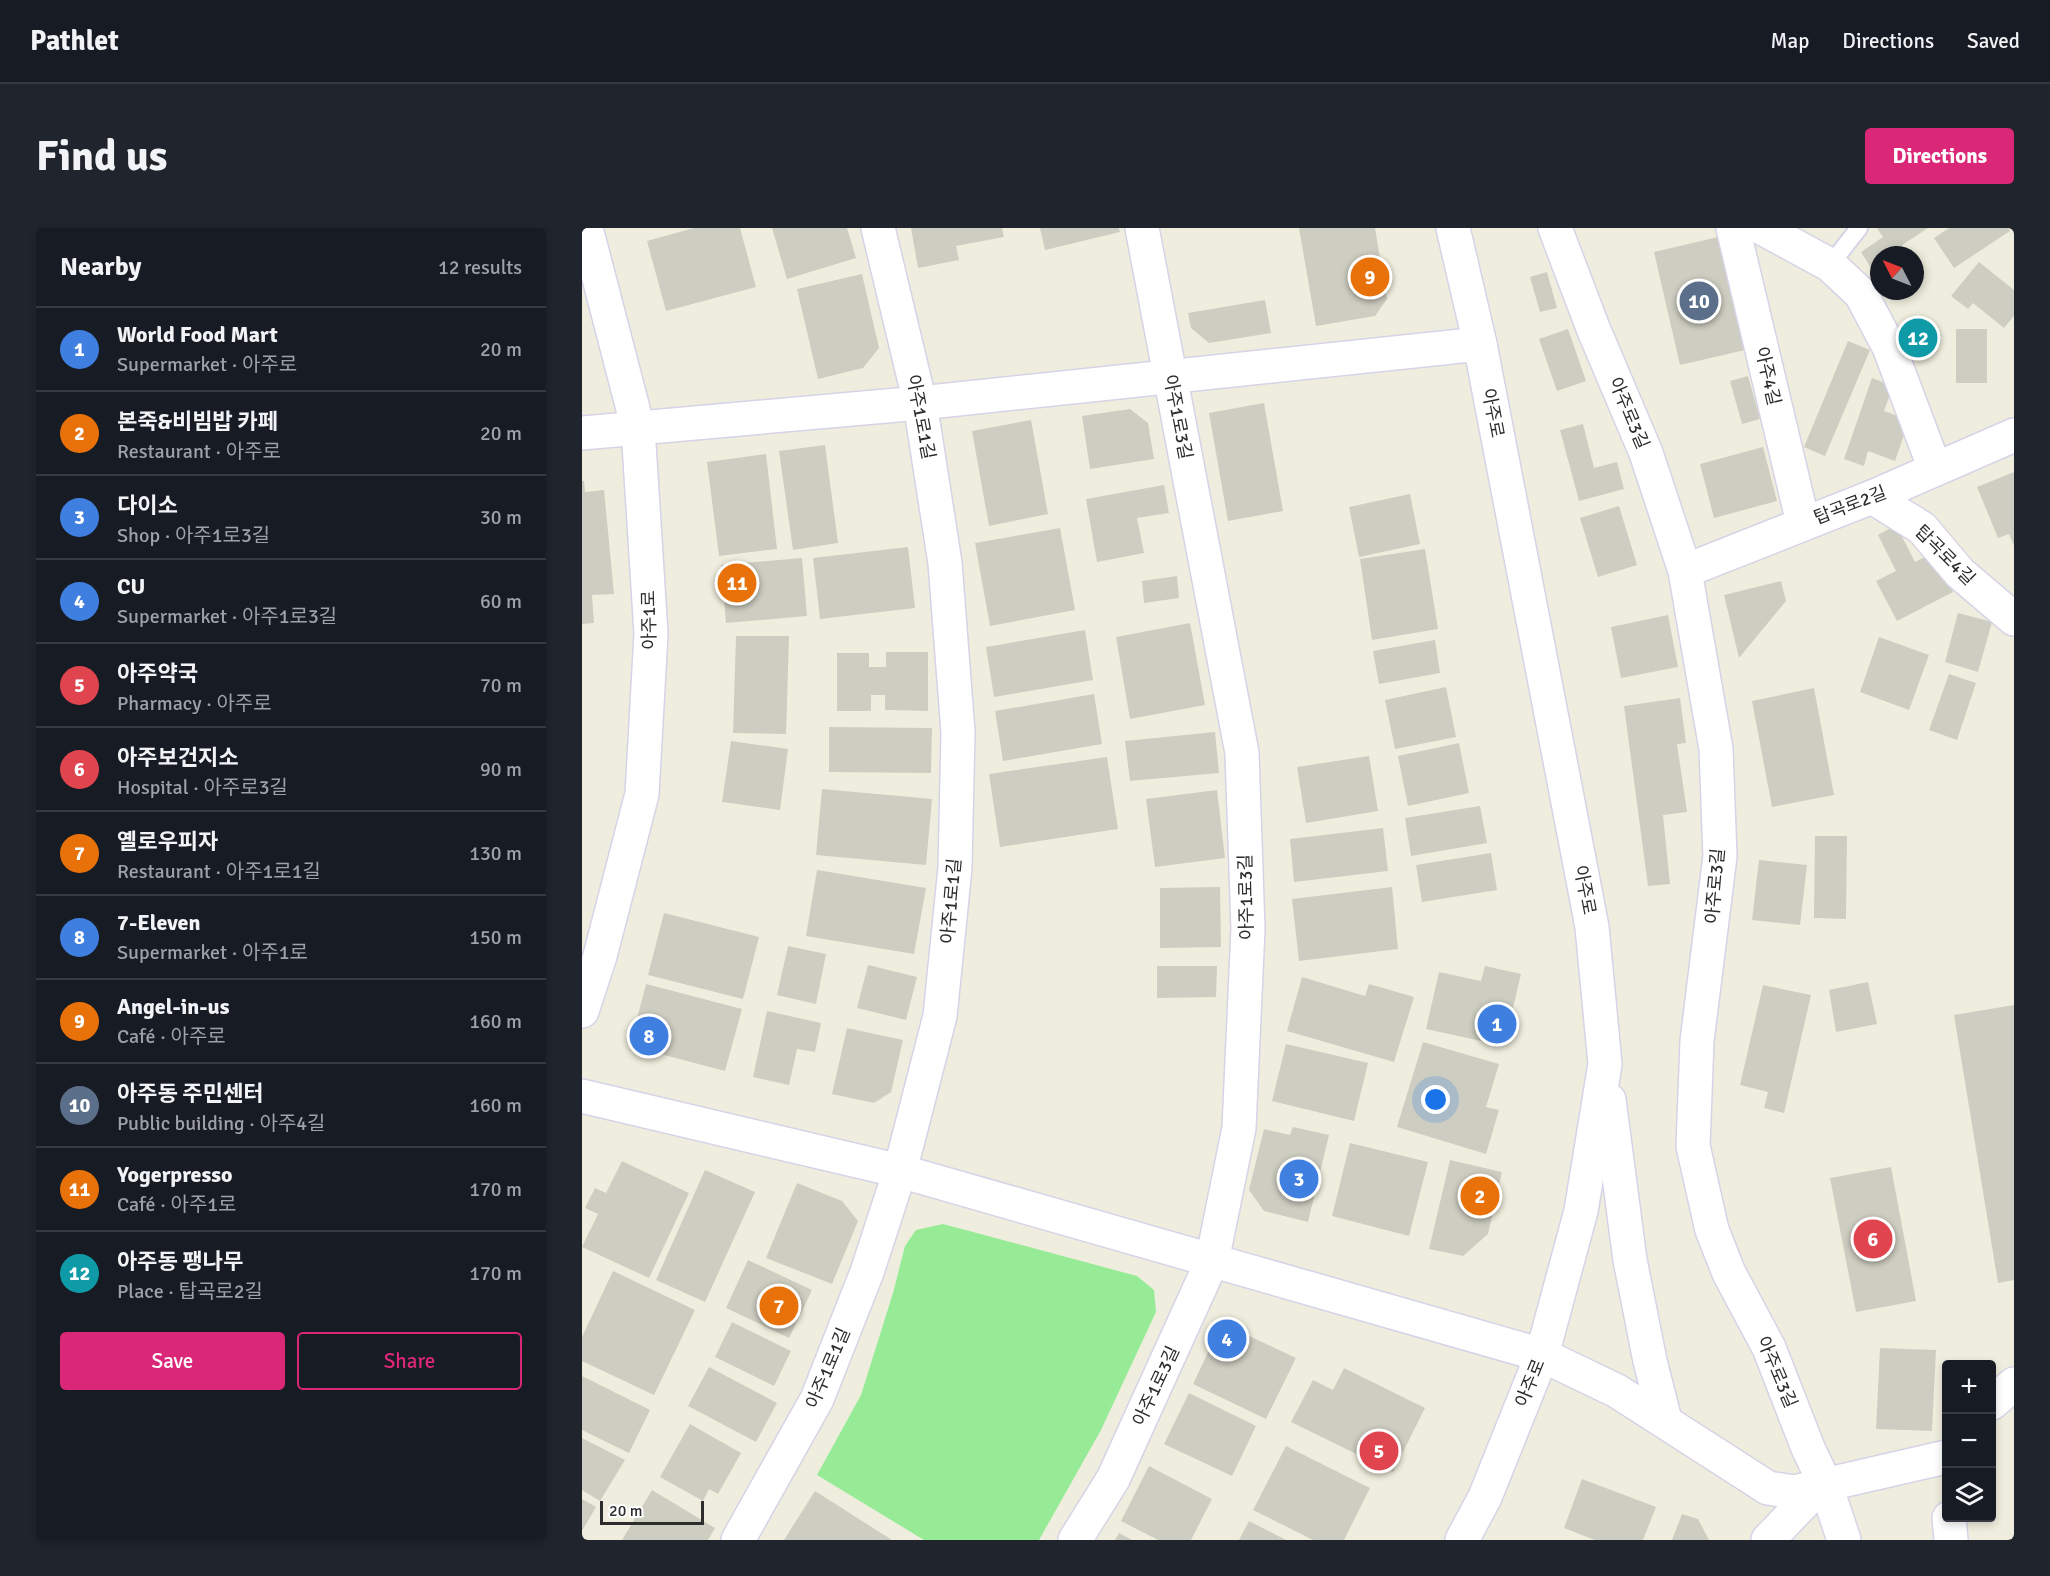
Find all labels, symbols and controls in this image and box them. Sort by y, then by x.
text: Pathlet [30,24,119,58]
text: Map [1771,28,1809,54]
text: Directions [1842,28,1934,54]
text: Saved [1967,28,2020,54]
button: Directions [1865,128,2014,184]
text: Find us [36,131,167,182]
north arrow [1870,246,1924,300]
text: Nearby [60,251,141,283]
pin: 9 [1350,254,1390,300]
text: 12 results [438,255,522,280]
pin: 10 [1680,278,1718,324]
pin: 12 [1898,316,1938,360]
text: World Food Mart [117,321,278,348]
text: 1 [74,337,85,362]
text: 20 m [480,337,522,362]
street label: 아주4길 [1751,345,1785,407]
text: Supermarket · 아주로 [117,352,297,377]
street label: 아주1로1길 [902,373,940,461]
street label: 아주1로3길 [1159,373,1197,461]
street label: 아주로3길 [1604,374,1654,452]
street label: 아주로 [1477,387,1509,439]
text: 본죽&비빔밥 카페 [117,408,278,435]
text: 2 [74,421,85,446]
text: 20 m [480,421,522,446]
text: Restaurant · 아주로 [117,439,281,464]
street label: 탑곡로2길 [1811,481,1889,529]
text: 다이소 [117,492,178,519]
text: 3 [74,505,85,530]
text: 30 m [480,505,522,530]
street label: 탑곡로4길 [1910,520,1980,590]
text: Shop · 아주1로3길 [117,523,270,548]
pin: 11 [718,560,756,606]
text: CU [117,573,145,600]
text: 4 [74,589,85,614]
text: 60 m [480,589,522,614]
street label: 아주1로 [637,590,661,650]
text: Supermarket · 아주1로3길 [117,604,337,629]
text: 아주약국 [117,660,198,687]
text: 5 [74,673,85,698]
text: 70 m [480,673,522,698]
text: Pharmacy · 아주로 [117,691,272,716]
text: 아주보건지소 [117,744,238,771]
text: 6 [74,757,85,782]
text: 90 m [480,757,522,782]
text: Hospital · 아주로3길 [117,775,288,800]
text: 옐로우피자 [117,828,218,855]
text: 7 [74,841,85,866]
text: 130 m [469,841,522,866]
street label: 아주로3길 [1701,847,1729,925]
street label: 아주1로3길 [1234,854,1258,940]
street label: 아주1로1길 [936,857,966,945]
text: Restaurant · 아주1로1길 [117,859,321,884]
street label: 아주로 [1569,864,1601,916]
text: 7-Eleven [117,909,200,936]
text: 8 [74,925,85,950]
text: 150 m [469,925,522,950]
text: Supermarket · 아주1로 [117,940,308,965]
text: Angel-in-us [117,993,229,1020]
pin: 1 [1478,1002,1516,1046]
text: 9 [74,1009,85,1034]
text: 160 m [469,1009,522,1034]
pin: 8 [630,1014,668,1058]
text: Café · 아주로 [117,1024,226,1049]
text: 아주동 주민센터 [117,1080,264,1107]
your location [1421,1085,1450,1114]
text: 10 [69,1093,90,1118]
text: 160 m [469,1093,522,1118]
text: Public building · 아주4길 [117,1111,326,1136]
pin: 3 [1280,1156,1318,1202]
text: Yogerpresso [117,1161,233,1188]
pin: 2 [1460,1174,1500,1218]
text: 11 [69,1177,90,1202]
text: 170 m [469,1177,522,1202]
text: Café · 아주1로 [117,1192,237,1217]
pin: 6 [1854,1216,1892,1262]
text: 아주동 팽나무 [117,1248,243,1275]
text: 12 [69,1261,90,1286]
text: 170 m [469,1261,522,1286]
text: Place · 탑곡로2길 [117,1279,263,1304]
pin: 7 [760,1284,798,1328]
pin: 4 [1208,1316,1246,1362]
street label: 아주1로1길 [801,1324,855,1412]
button: Save [60,1332,285,1390]
button: Share [297,1332,522,1390]
street label: 아주로3길 [1752,1333,1802,1411]
street label: 아주1로3길 [1128,1343,1184,1429]
street label: 아주로 [1510,1356,1550,1410]
map controls [1942,1360,1996,1522]
button: + [1942,1360,1996,1414]
button: − [1942,1414,1996,1468]
pin: 5 [1360,1428,1398,1474]
button: layers [1942,1468,1996,1522]
scale bar [600,1498,704,1526]
text: 20 m [609,1501,643,1521]

